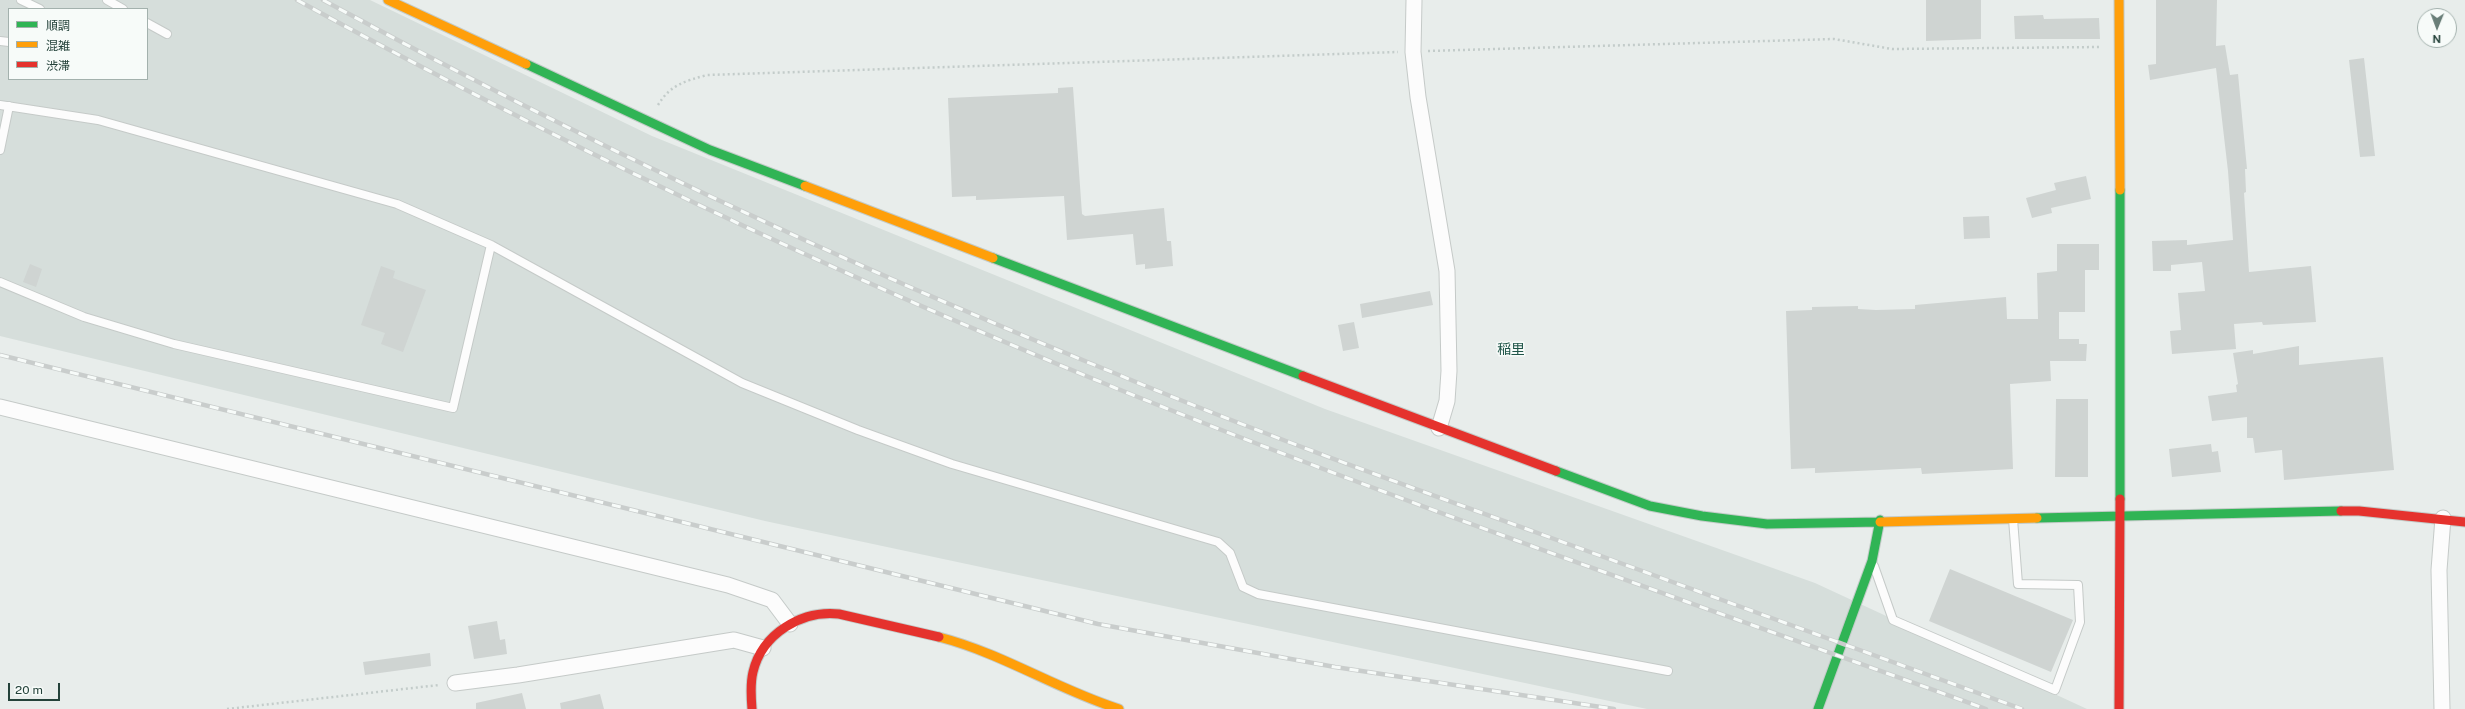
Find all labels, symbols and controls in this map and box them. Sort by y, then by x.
legend [8,8,148,80]
north arrow [2417,8,2457,48]
text: 順調 [46,19,70,33]
text: N [2432,33,2441,45]
text: 混雑 [46,39,70,53]
text: 渋滞 [46,59,70,73]
district label: 稲里 [1497,342,1525,358]
scale bar [10,675,62,701]
text: 20 m [15,683,43,697]

